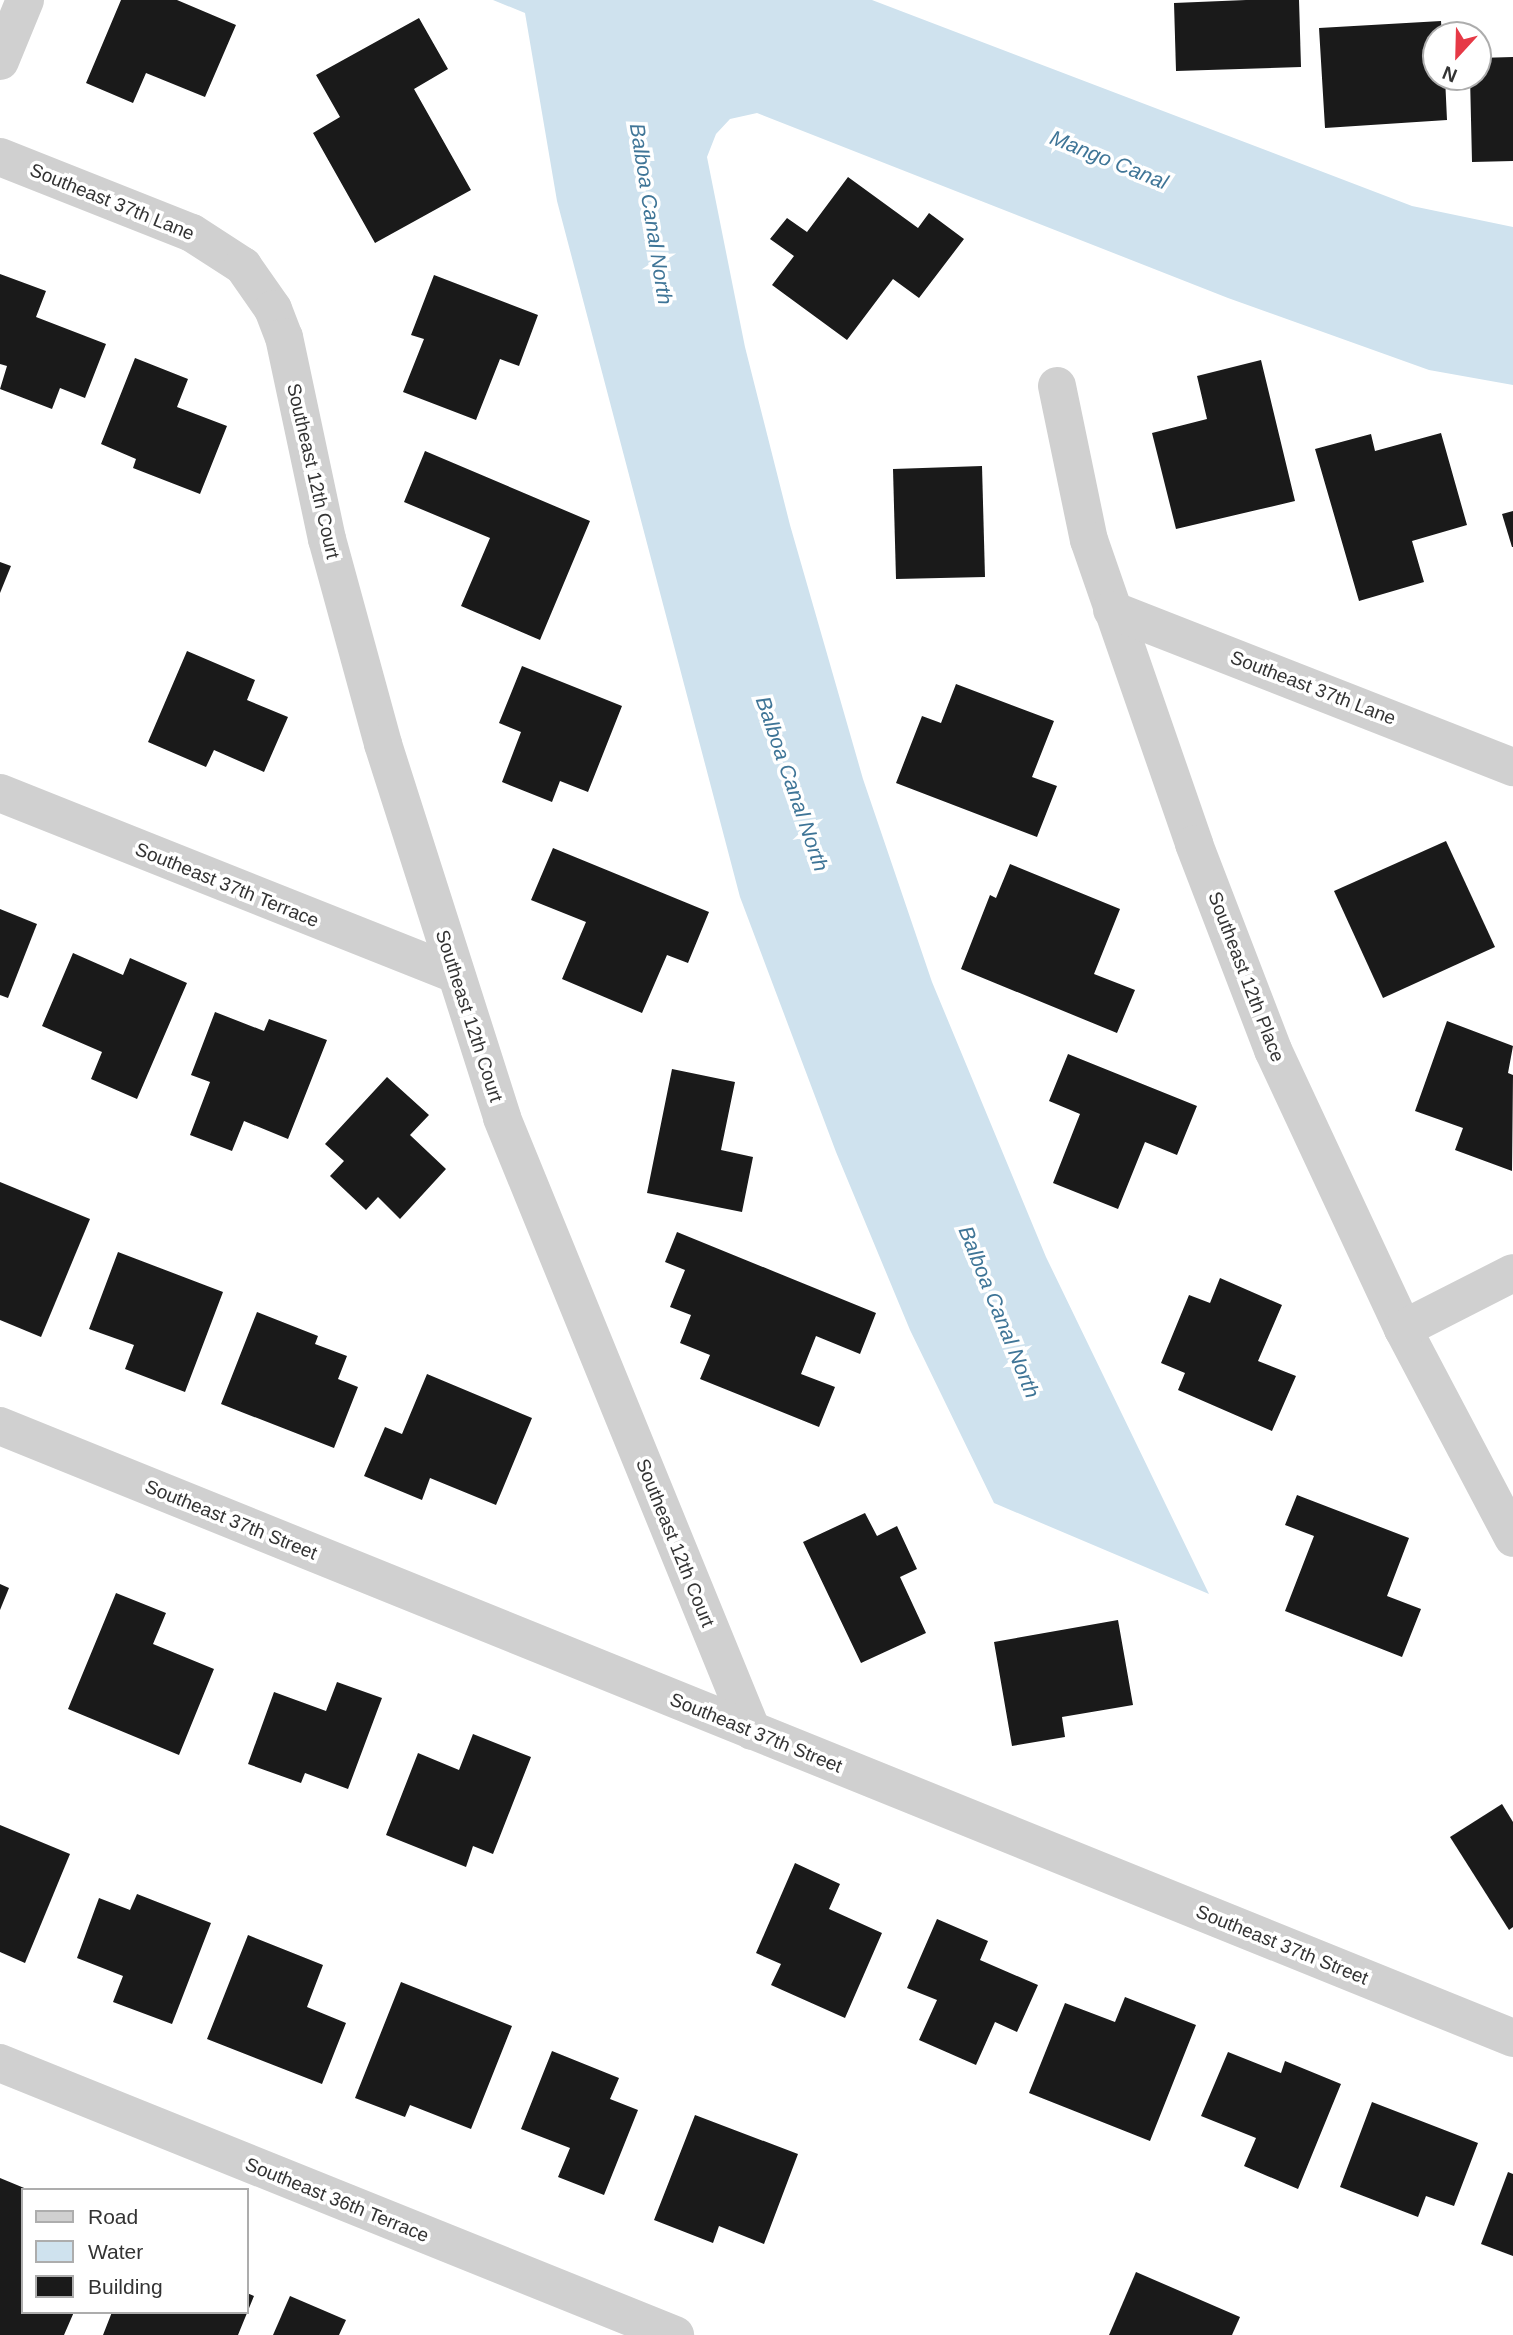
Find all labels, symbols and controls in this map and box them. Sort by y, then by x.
north arrow [1422,21,1492,91]
text: N [1439,62,1460,86]
water label: Balboa Canal North [624,122,678,306]
water label: Mango Canal [1046,125,1172,195]
street label: Southeast 37th Lane [26,159,198,245]
street label: Southeast 12th Court [282,381,344,561]
street label: Southeast 37th Lane [1227,646,1399,730]
water label: Balboa Canal North [750,693,834,875]
street label: Southeast 37th Terrace [132,838,322,932]
street label: Southeast 12th Place [1203,889,1289,1065]
street label: Southeast 12th Court [430,927,508,1105]
water label: Balboa Canal North [953,1222,1045,1402]
street label: Southeast 12th Court [631,1455,719,1631]
street label: Southeast 37th Street [142,1475,320,1565]
street label: Southeast 37th Street [667,1688,845,1778]
street label: Southeast 37th Street [1193,1900,1371,1990]
street label: Southeast 36th Terrace [242,2153,432,2247]
legend [21,2188,248,2314]
text: Road [88,2205,138,2228]
text: Water [88,2240,143,2263]
text: Building [88,2275,163,2298]

